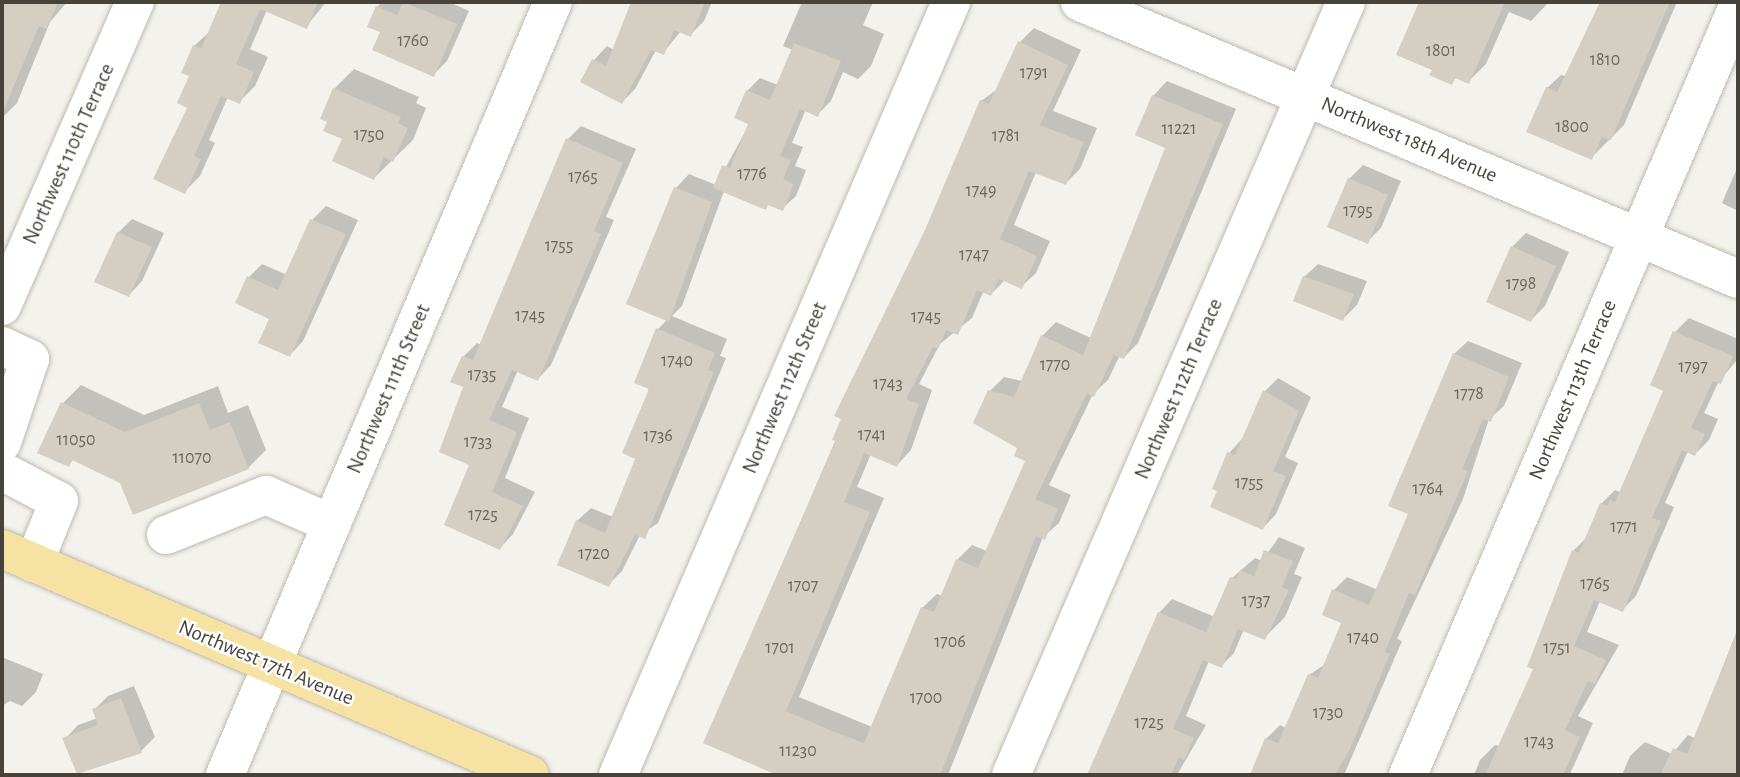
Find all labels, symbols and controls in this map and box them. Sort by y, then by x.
house number: 1760 [397,30,429,52]
house number: 1801 [1426,40,1456,62]
house number: 1810 [1590,49,1620,71]
street label: Northwest 110th Terrace [18,60,120,248]
house number: 1791 [1020,62,1048,84]
street label: Northwest 18th Avenue [1317,91,1501,189]
house number: 1800 [1555,116,1589,138]
house number: 11221 [1162,118,1196,140]
house number: 1750 [354,124,384,146]
house number: 1781 [992,125,1020,147]
house number: 1776 [737,163,767,185]
house number: 1765 [568,166,598,188]
house number: 1749 [966,180,996,202]
house number: 1795 [1343,200,1373,222]
house number: 1755 [545,235,573,257]
house number: 1747 [959,244,989,266]
house number: 1798 [1506,273,1536,295]
street label: Northwest 112th Terrace [1130,295,1228,483]
street label: Northwest 113th Terrace [1524,296,1622,484]
street label: Northwest 112th Street [737,298,833,478]
street label: Northwest 111th Street [342,300,436,478]
house number: 1745 [515,305,545,327]
house number: 1745 [911,306,941,328]
house number: 1740 [661,350,693,372]
house number: 1770 [1040,354,1070,376]
house number: 1797 [1678,356,1708,378]
house number: 1735 [468,364,496,386]
house number: 1743 [873,373,903,395]
house number: 1778 [1454,383,1484,405]
house number: 1741 [858,424,886,446]
house number: 1736 [643,425,673,447]
house number: 11050 [57,429,95,451]
house number: 1733 [464,431,492,453]
house number: 11070 [173,447,211,469]
house number: 1755 [1235,472,1263,494]
house number: 1764 [1413,478,1443,500]
house number: 1725 [468,504,498,526]
house number: 1771 [1610,516,1638,538]
house number: 1720 [578,543,610,565]
house number: 1765 [1580,573,1610,595]
house number: 1707 [788,575,818,597]
house number: 1737 [1242,590,1270,612]
street label: Northwest 17th Avenue [175,615,357,711]
house number: 1740 [1347,627,1379,649]
house number: 1706 [934,631,966,653]
house number: 1701 [765,637,795,659]
house number: 1751 [1543,637,1571,659]
house number: 1700 [910,687,942,709]
house number: 1730 [1313,702,1343,724]
house number: 1725 [1134,712,1164,734]
house number: 1743 [1524,731,1554,753]
house number: 11230 [779,740,817,762]

